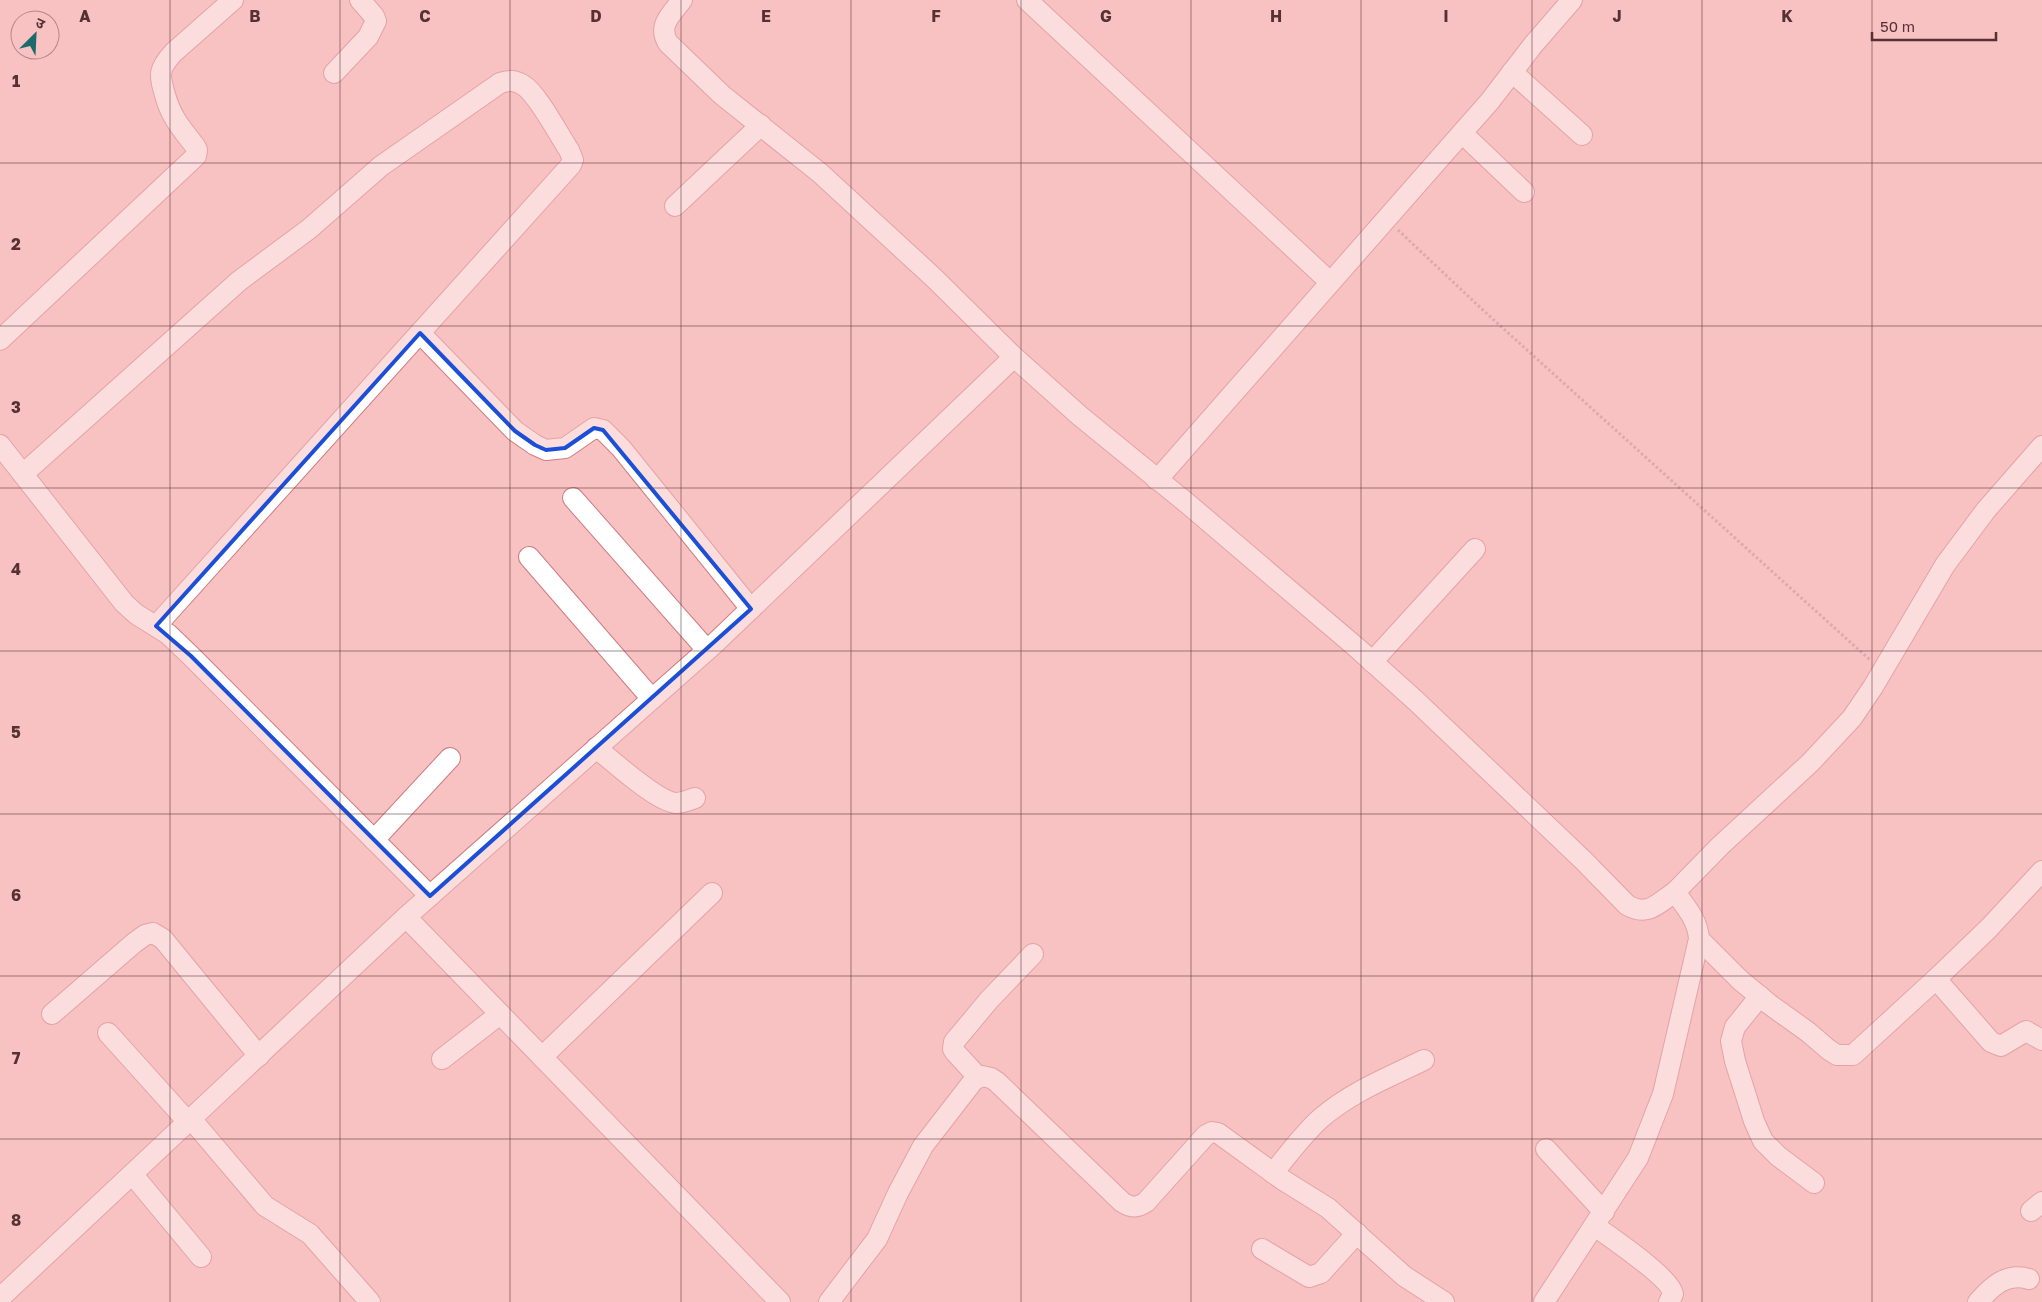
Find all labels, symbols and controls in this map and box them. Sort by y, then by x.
text: A [79,6,91,26]
text: B [249,6,261,26]
text: C [419,6,431,26]
text: D [590,6,602,26]
text: E [761,6,771,26]
text: F [931,6,941,26]
text: G [1100,6,1112,26]
text: H [1270,6,1282,26]
text: I [1443,6,1449,26]
text: J [1612,6,1622,26]
text: K [1781,6,1793,26]
north arrow [10,10,60,60]
scale bar [1872,10,1996,42]
text: उ [33,13,48,32]
text: 50 m [1880,17,1915,35]
text: 1 [12,71,20,91]
text: 2 [11,234,21,254]
text: 3 [11,397,21,417]
text: 4 [11,559,21,579]
text: 5 [11,722,21,742]
text: 6 [11,885,21,905]
text: 7 [12,1048,21,1068]
text: 8 [11,1210,21,1230]

